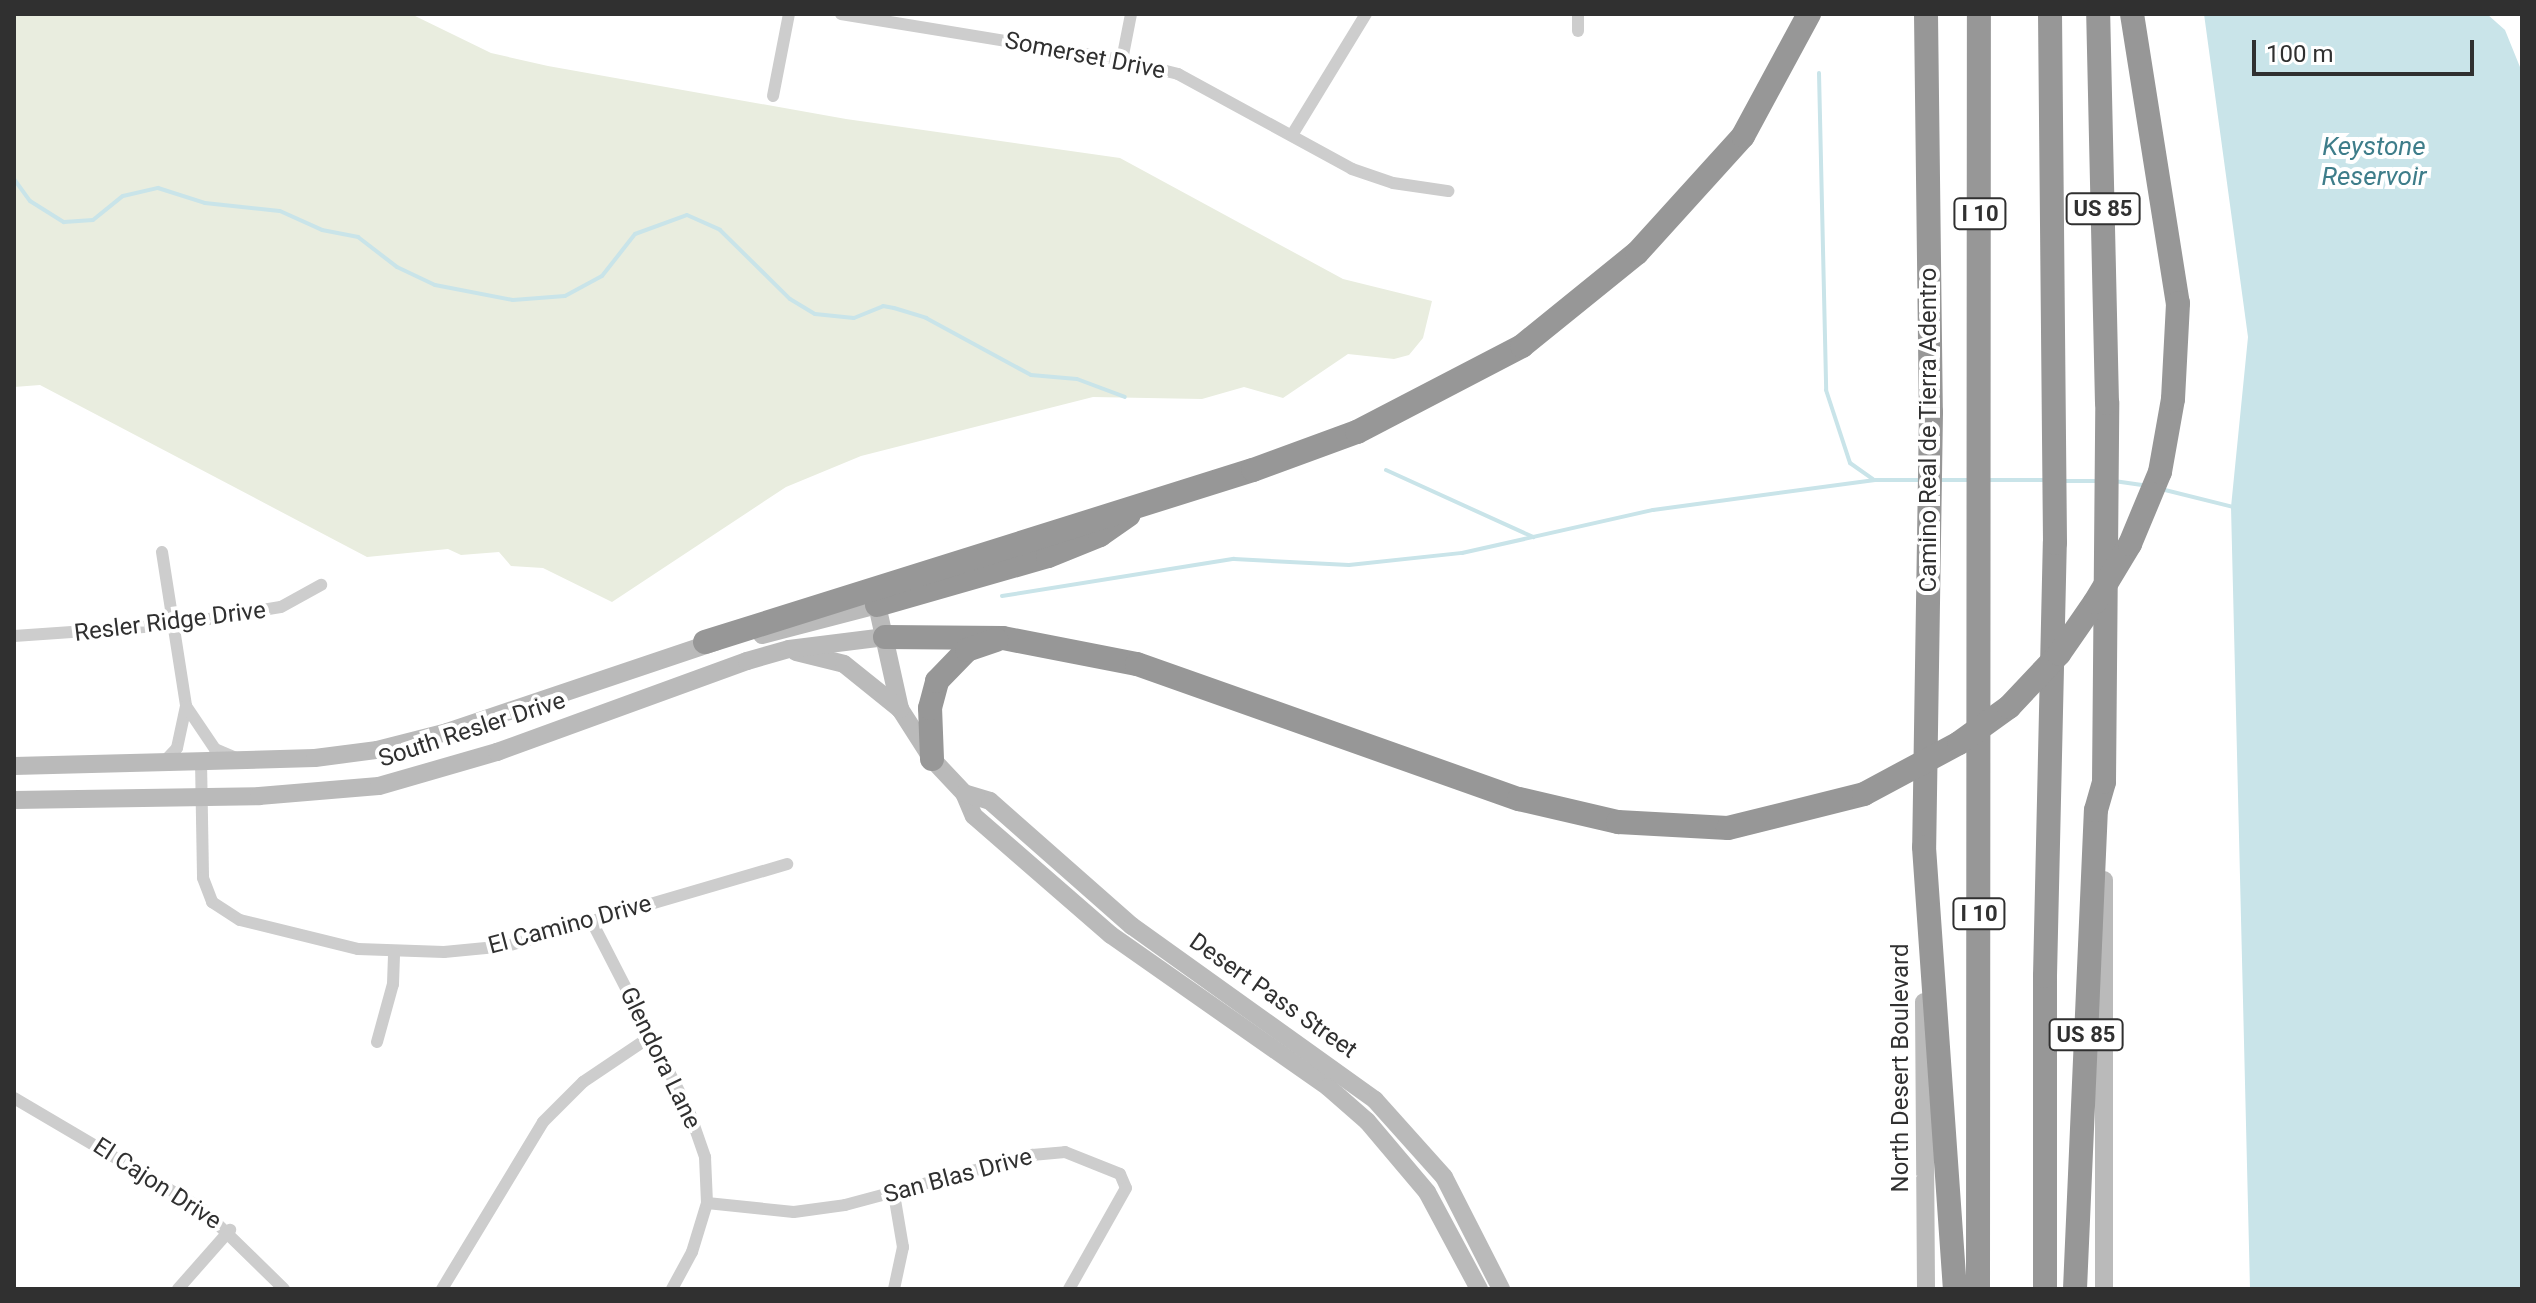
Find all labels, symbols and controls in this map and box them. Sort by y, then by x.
scale bar [2256,24,2478,74]
street label: Somerset Drive [1002,26,1168,86]
text: 100 m [2266,40,2333,68]
water label: Keystone Reservoir [2321,131,2427,192]
road number: US 85 [2065,191,2141,227]
road number: I 10 [1952,196,2008,232]
street label: Camino Real de Tierra Adentro [1915,267,1943,593]
street label: Resler Ridge Drive [73,596,267,648]
street label: South Resler Drive [375,686,569,774]
street label: El Camino Drive [485,889,655,961]
road number: I 10 [1951,896,2007,932]
street label: Desert Pass Street [1184,927,1362,1065]
street label: North Desert Boulevard [1887,944,1915,1192]
street label: Glendora Lane [613,982,707,1134]
road number: US 85 [2048,1017,2124,1053]
street label: El Cajon Drive [88,1132,226,1236]
street label: San Blas Drive [881,1142,1035,1210]

